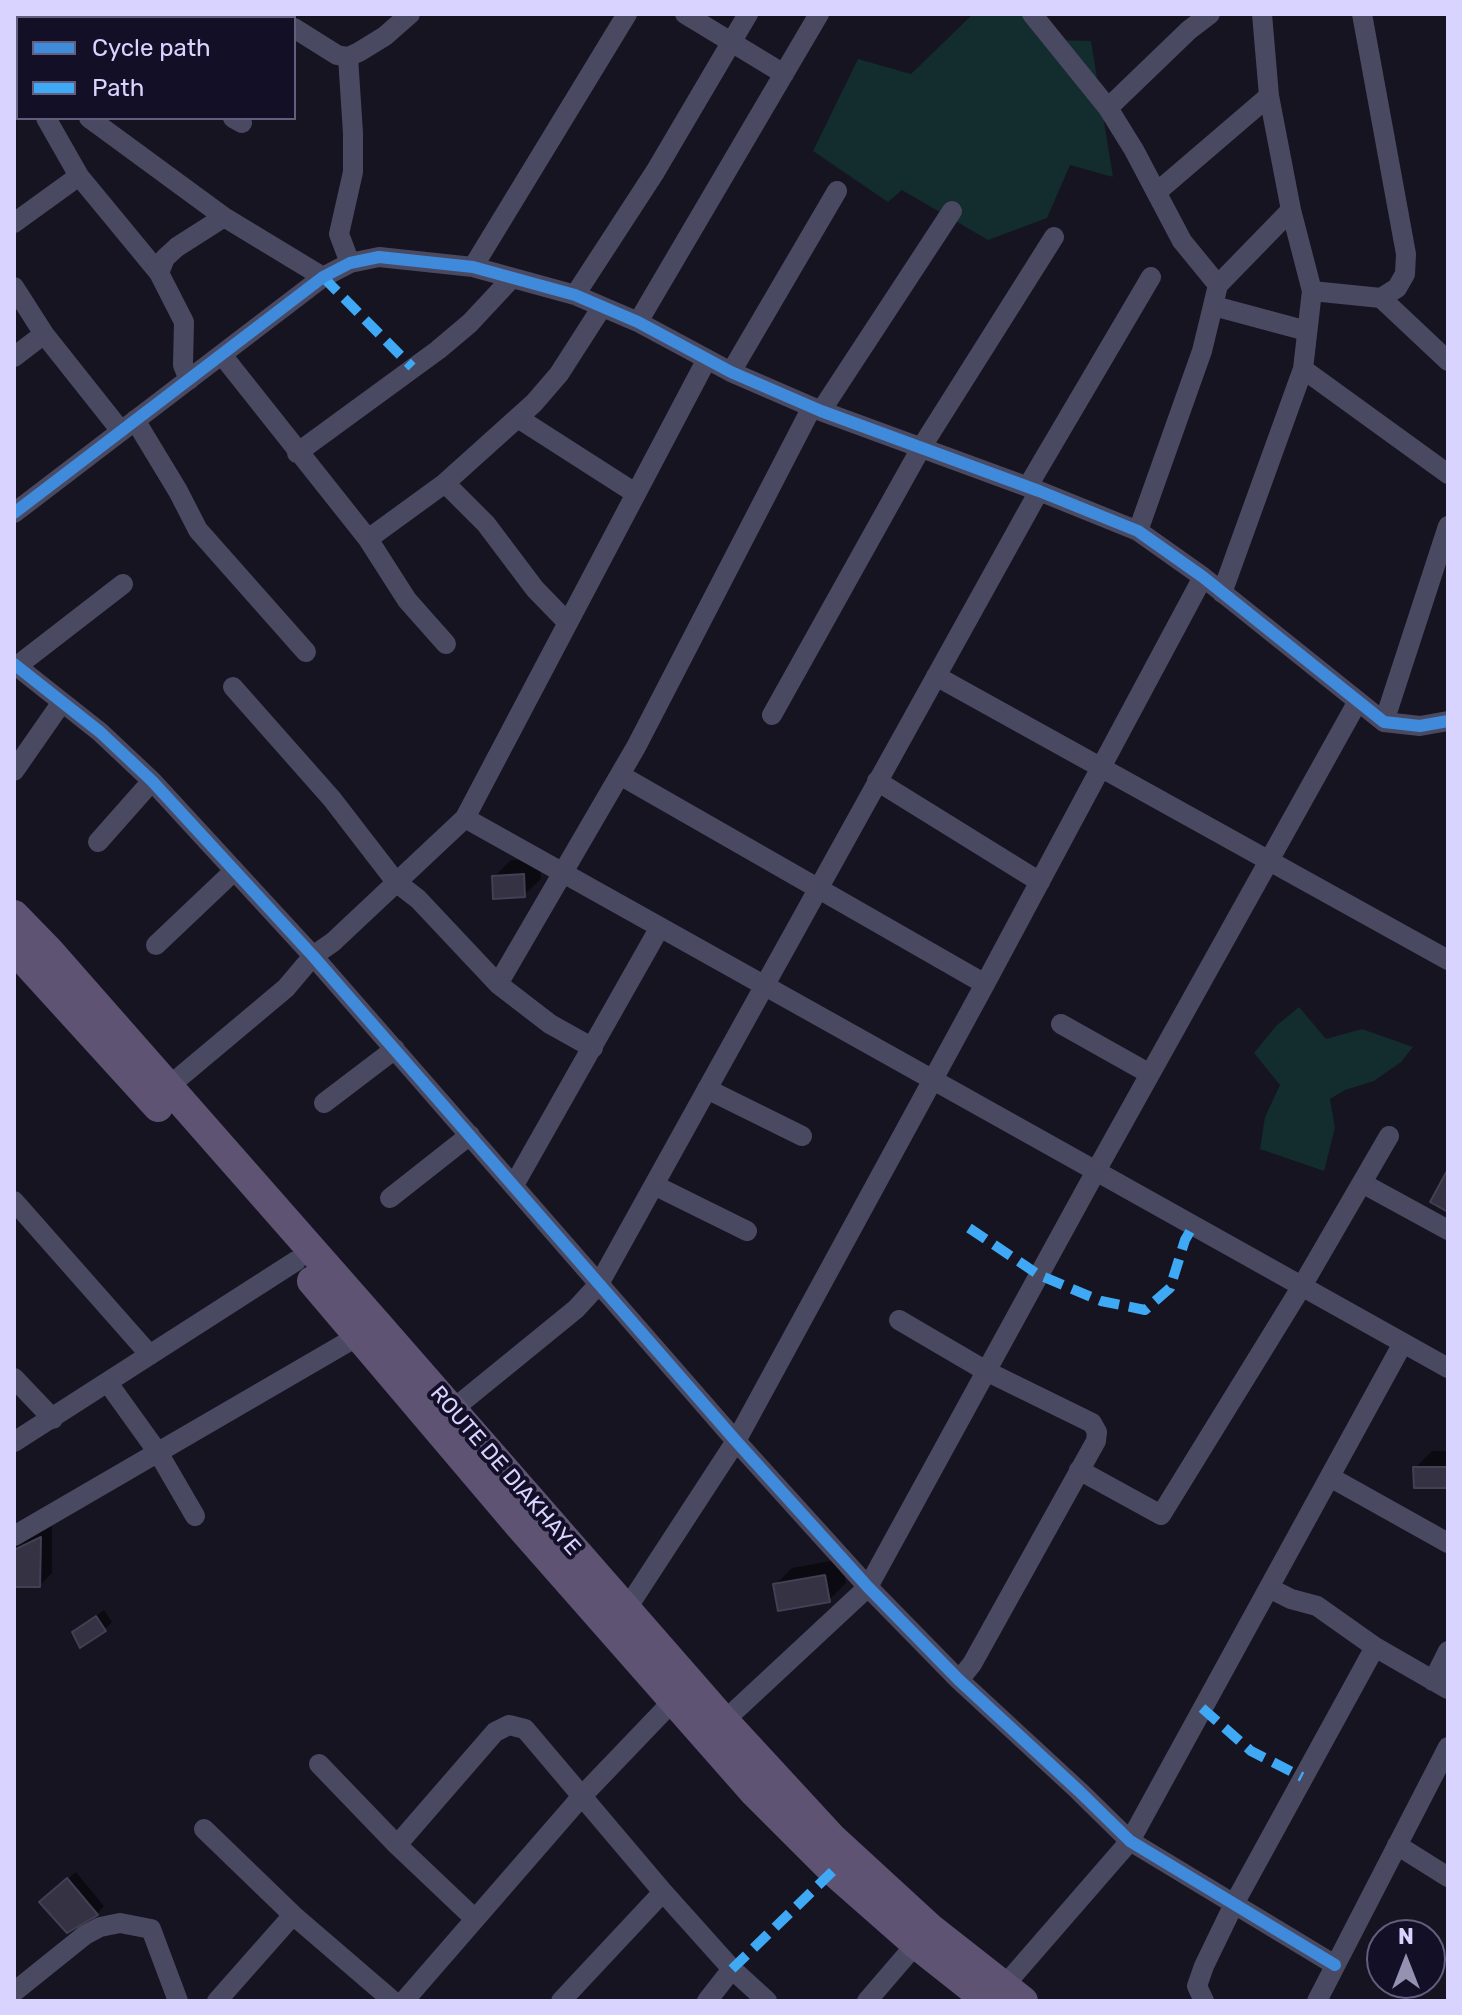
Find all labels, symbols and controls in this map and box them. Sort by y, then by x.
legend [16,16,296,120]
text: Cycle path [92,34,211,62]
text: Path [92,74,144,102]
street label: ROUTE DE DIAKHAYE [424,1381,586,1561]
north arrow [1366,1919,1446,1999]
text: N [1398,1923,1414,1950]

